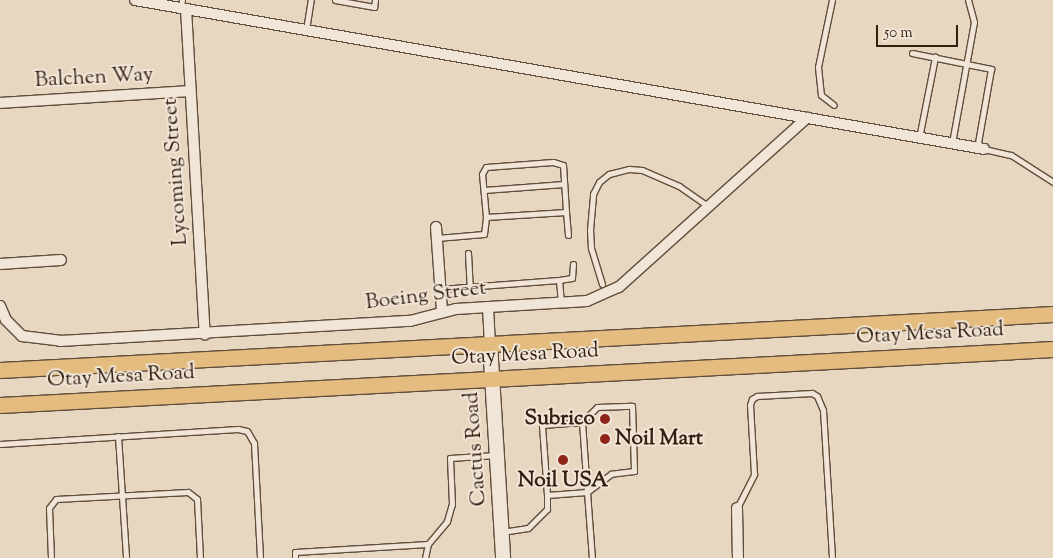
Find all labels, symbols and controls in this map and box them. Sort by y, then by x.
scale bar [878,15,960,47]
text: 50 m [884,23,913,44]
street label: Balchen Way [34,62,154,94]
street label: Lycoming Street [158,98,194,246]
street label: Boeing Street [364,276,488,316]
street label: Otay Mesa Road [856,318,1004,350]
street label: Otay Mesa Road [451,339,599,371]
street label: Otay Mesa Road [47,361,195,393]
street label: Cactus Road [459,391,493,507]
place label: Subrico [524,406,595,432]
marker: Subrico [599,413,611,425]
place label: Noil Mart [615,426,703,452]
marker: Noil Mart [599,433,611,445]
marker: Noil USA [557,454,569,466]
place label: Noil USA [518,468,608,494]

